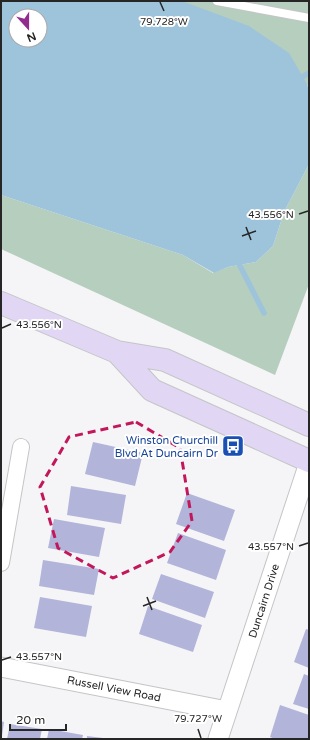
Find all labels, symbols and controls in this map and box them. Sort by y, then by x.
north arrow [8,8,48,48]
text: 79.728°W [140,16,188,28]
text: N [25,29,38,45]
text: 43.556°N [248,209,294,221]
text: 43.556°N [16,319,62,331]
bus stop icon: Winston Churchill Blvd At Duncairn Dr [220,433,246,459]
place label: Winston Churchill Blvd At Duncairn Dr [115,434,219,460]
text: 43.557°N [248,541,294,553]
street label: Duncairn Drive [246,562,282,640]
text: 43.557°N [16,651,62,663]
street label: Russell View Road [66,674,162,704]
scale bar [10,706,66,732]
text: 20 m [16,713,45,727]
text: 79.727°W [174,713,222,725]

